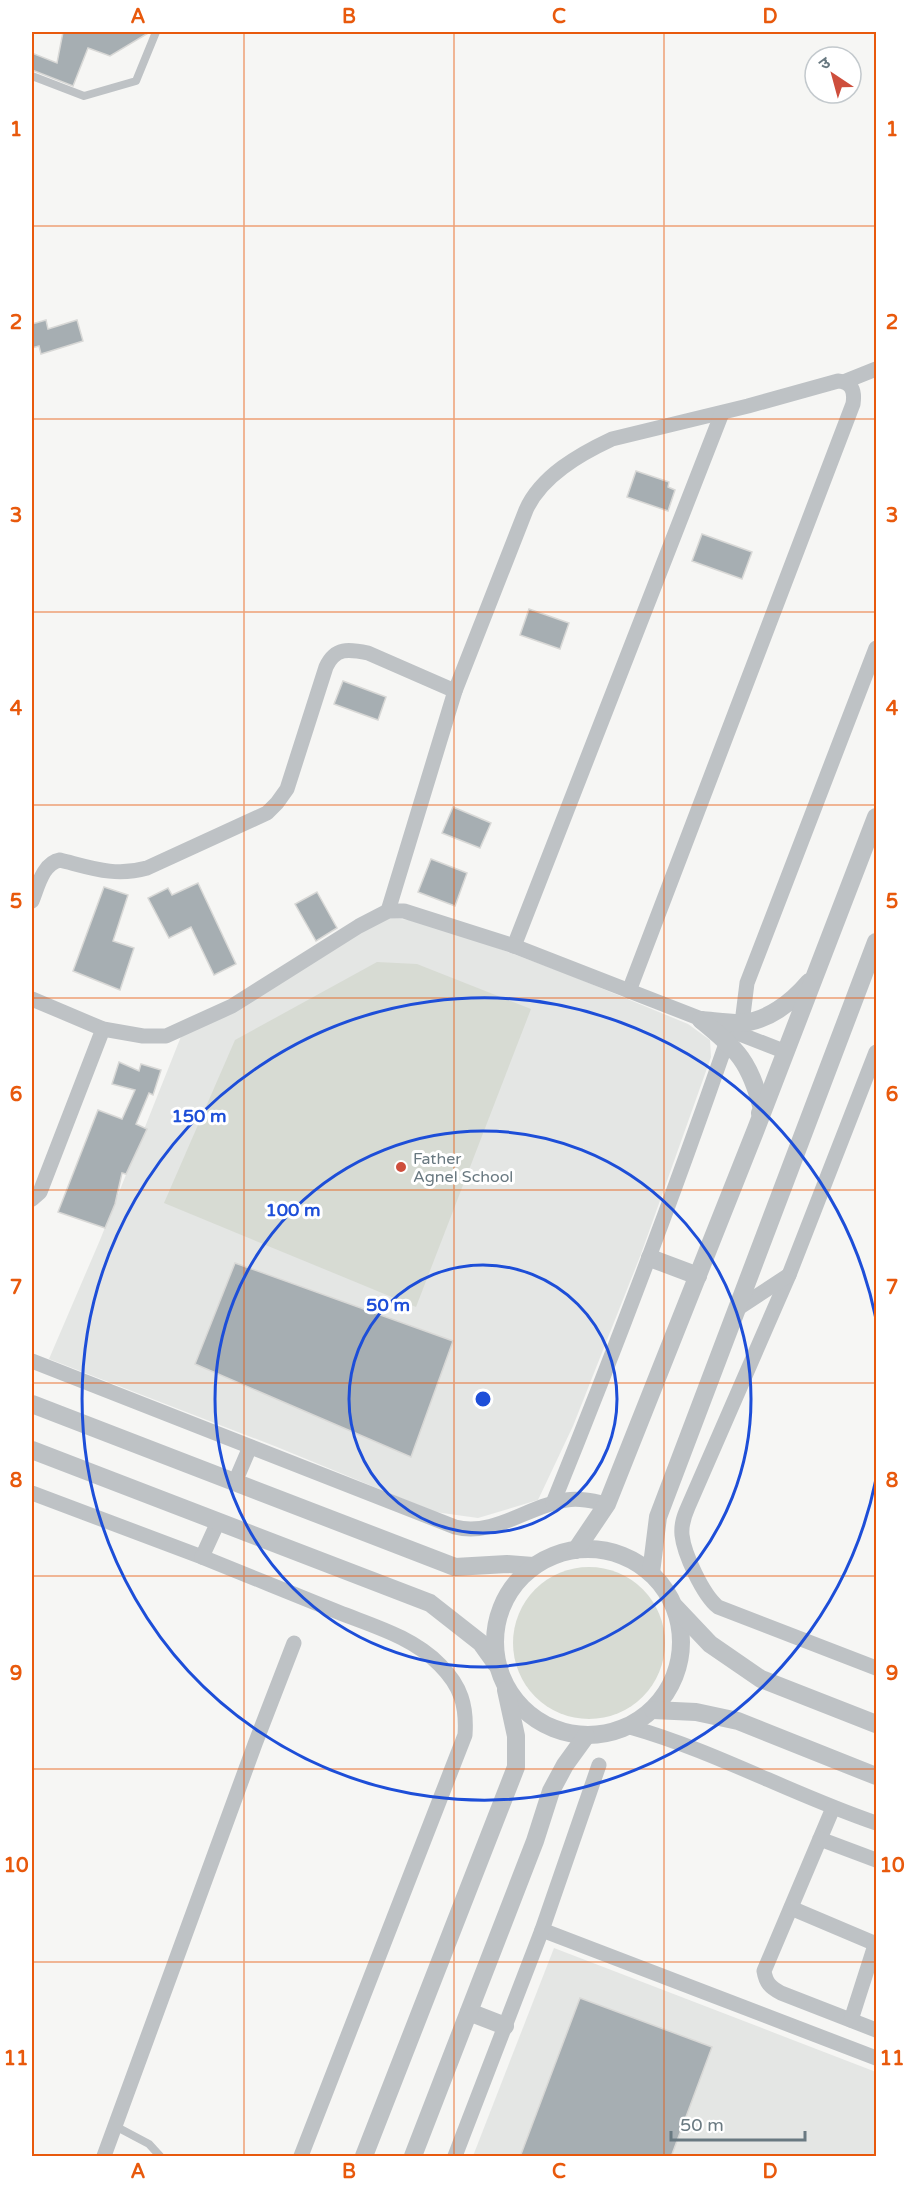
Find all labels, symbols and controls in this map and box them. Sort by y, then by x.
text: A [131,5,146,29]
text: B [342,5,356,29]
text: C [552,5,566,29]
text: D [762,5,778,29]
north arrow [803,45,863,105]
text: उ [815,52,835,75]
text: 1 [10,118,22,142]
text: 1 [886,118,898,142]
text: 2 [10,311,22,335]
text: 2 [886,311,898,335]
text: 3 [10,504,22,528]
text: 3 [886,504,898,528]
text: 4 [10,697,23,721]
text: 4 [886,697,899,721]
text: 5 [10,890,22,914]
text: 5 [886,890,898,914]
text: 6 [10,1083,22,1107]
text: 6 [886,1083,898,1107]
text: 150 m [171,1105,227,1127]
place label: Father Agnel School [413,1149,513,1187]
marker: Father Agnel School [394,1160,408,1174]
text: 100 m [265,1199,321,1221]
text: 7 [10,1276,22,1300]
text: 7 [886,1276,898,1300]
text: 50 m [366,1294,410,1316]
centre of rings [473,1389,493,1409]
text: 8 [10,1469,22,1493]
text: 8 [886,1469,898,1493]
text: 9 [10,1662,22,1686]
text: 9 [886,1662,898,1686]
text: 10 [3,1854,29,1878]
text: 10 [879,1854,905,1878]
text: 11 [3,2047,29,2071]
text: 11 [879,2047,905,2071]
scale bar [671,2104,804,2142]
text: 50 m [680,2114,724,2136]
text: A [131,2160,146,2184]
text: B [342,2160,356,2184]
text: C [552,2160,566,2184]
text: D [762,2160,778,2184]

